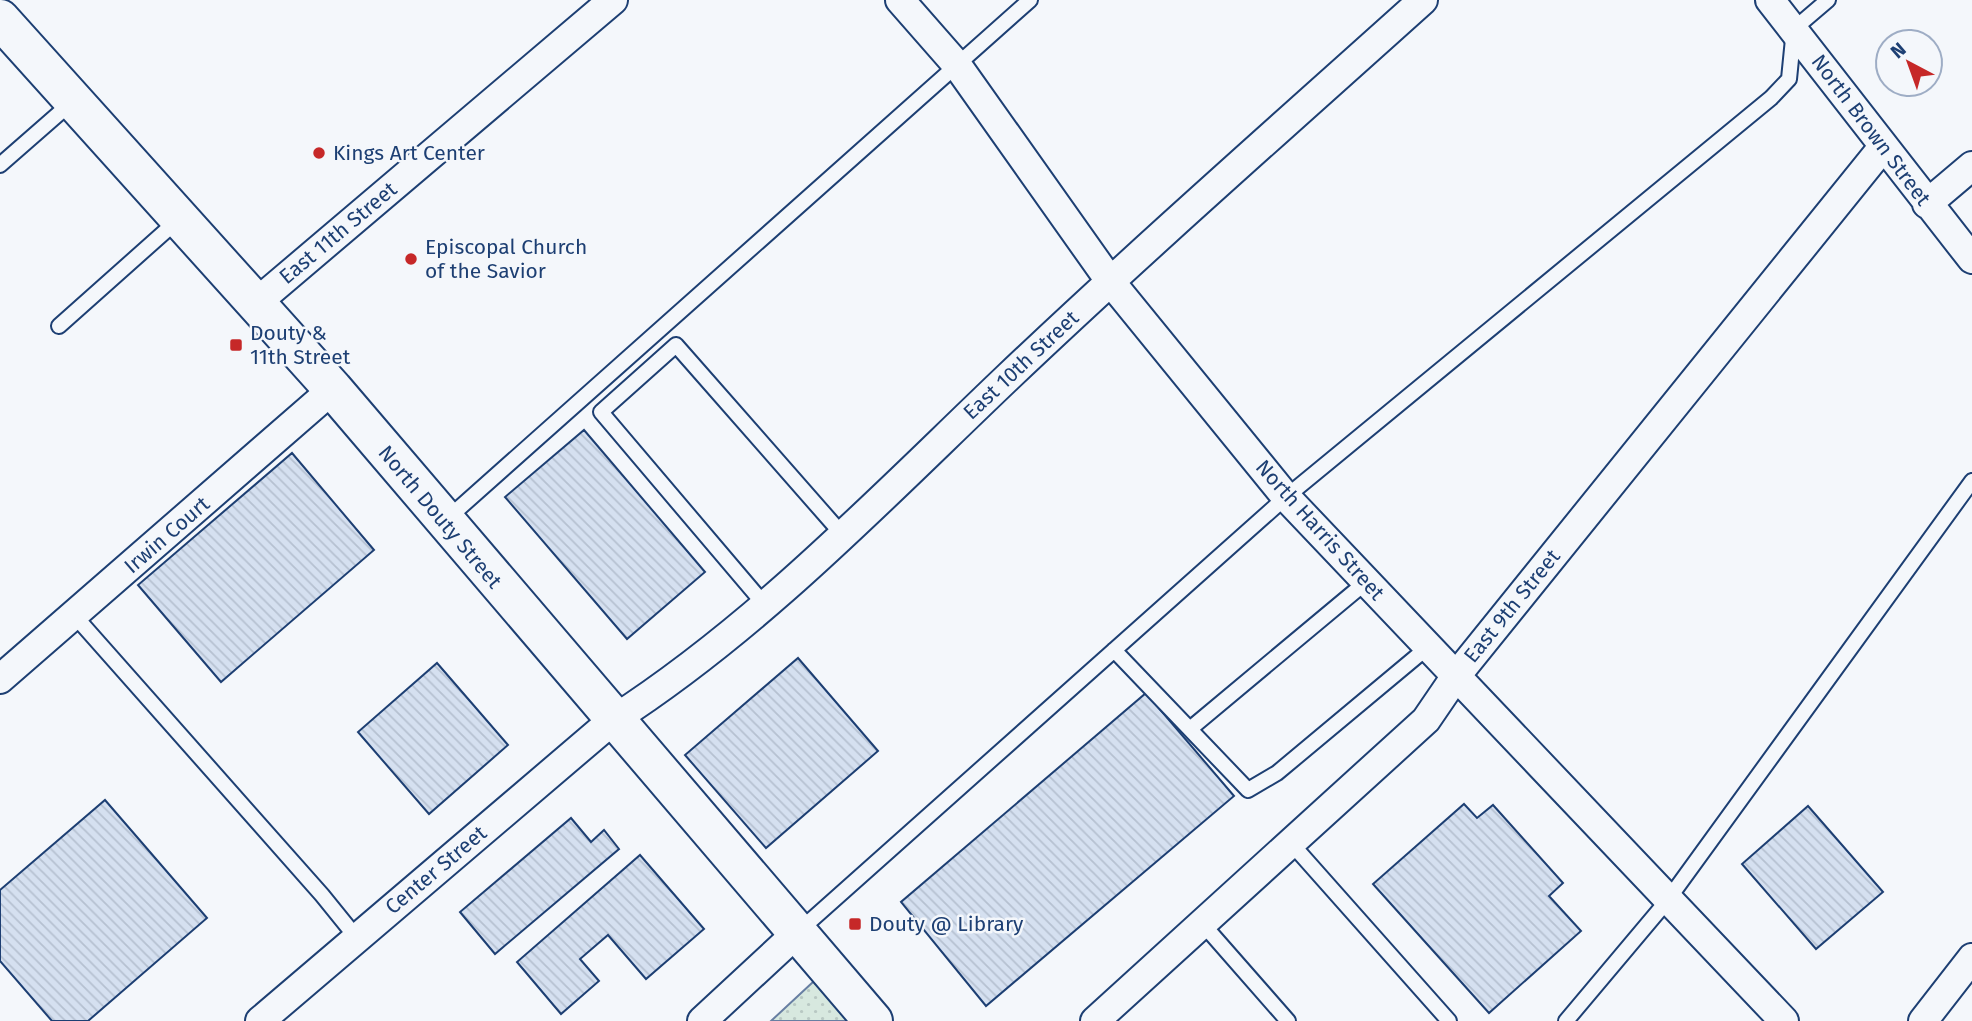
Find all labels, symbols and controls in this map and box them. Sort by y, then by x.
north arrow [1874,28,1944,98]
street label: North Brown Street [1806,50,1936,210]
place label: Kings Art Center [333,140,485,166]
marker: Kings Art Center [311,145,327,161]
street label: East 11th Street [274,176,402,290]
place label: Episcopal Church of the Savior [425,234,587,284]
marker: Episcopal Church of the Savior [403,251,419,267]
street label: East 10th Street [958,305,1084,425]
place label: Douty & 11th Street [250,320,351,370]
marker: Douty & 11th Street [228,337,244,353]
street label: North Douty Street [373,440,508,594]
street label: North Harris Street [1250,454,1390,606]
street label: Irwin Court [119,491,215,579]
street label: East 9th Street [1458,544,1566,668]
street label: Center Street [380,820,492,920]
place label: Douty @ Library [869,911,1024,937]
marker: Douty @ Library [847,916,863,932]

